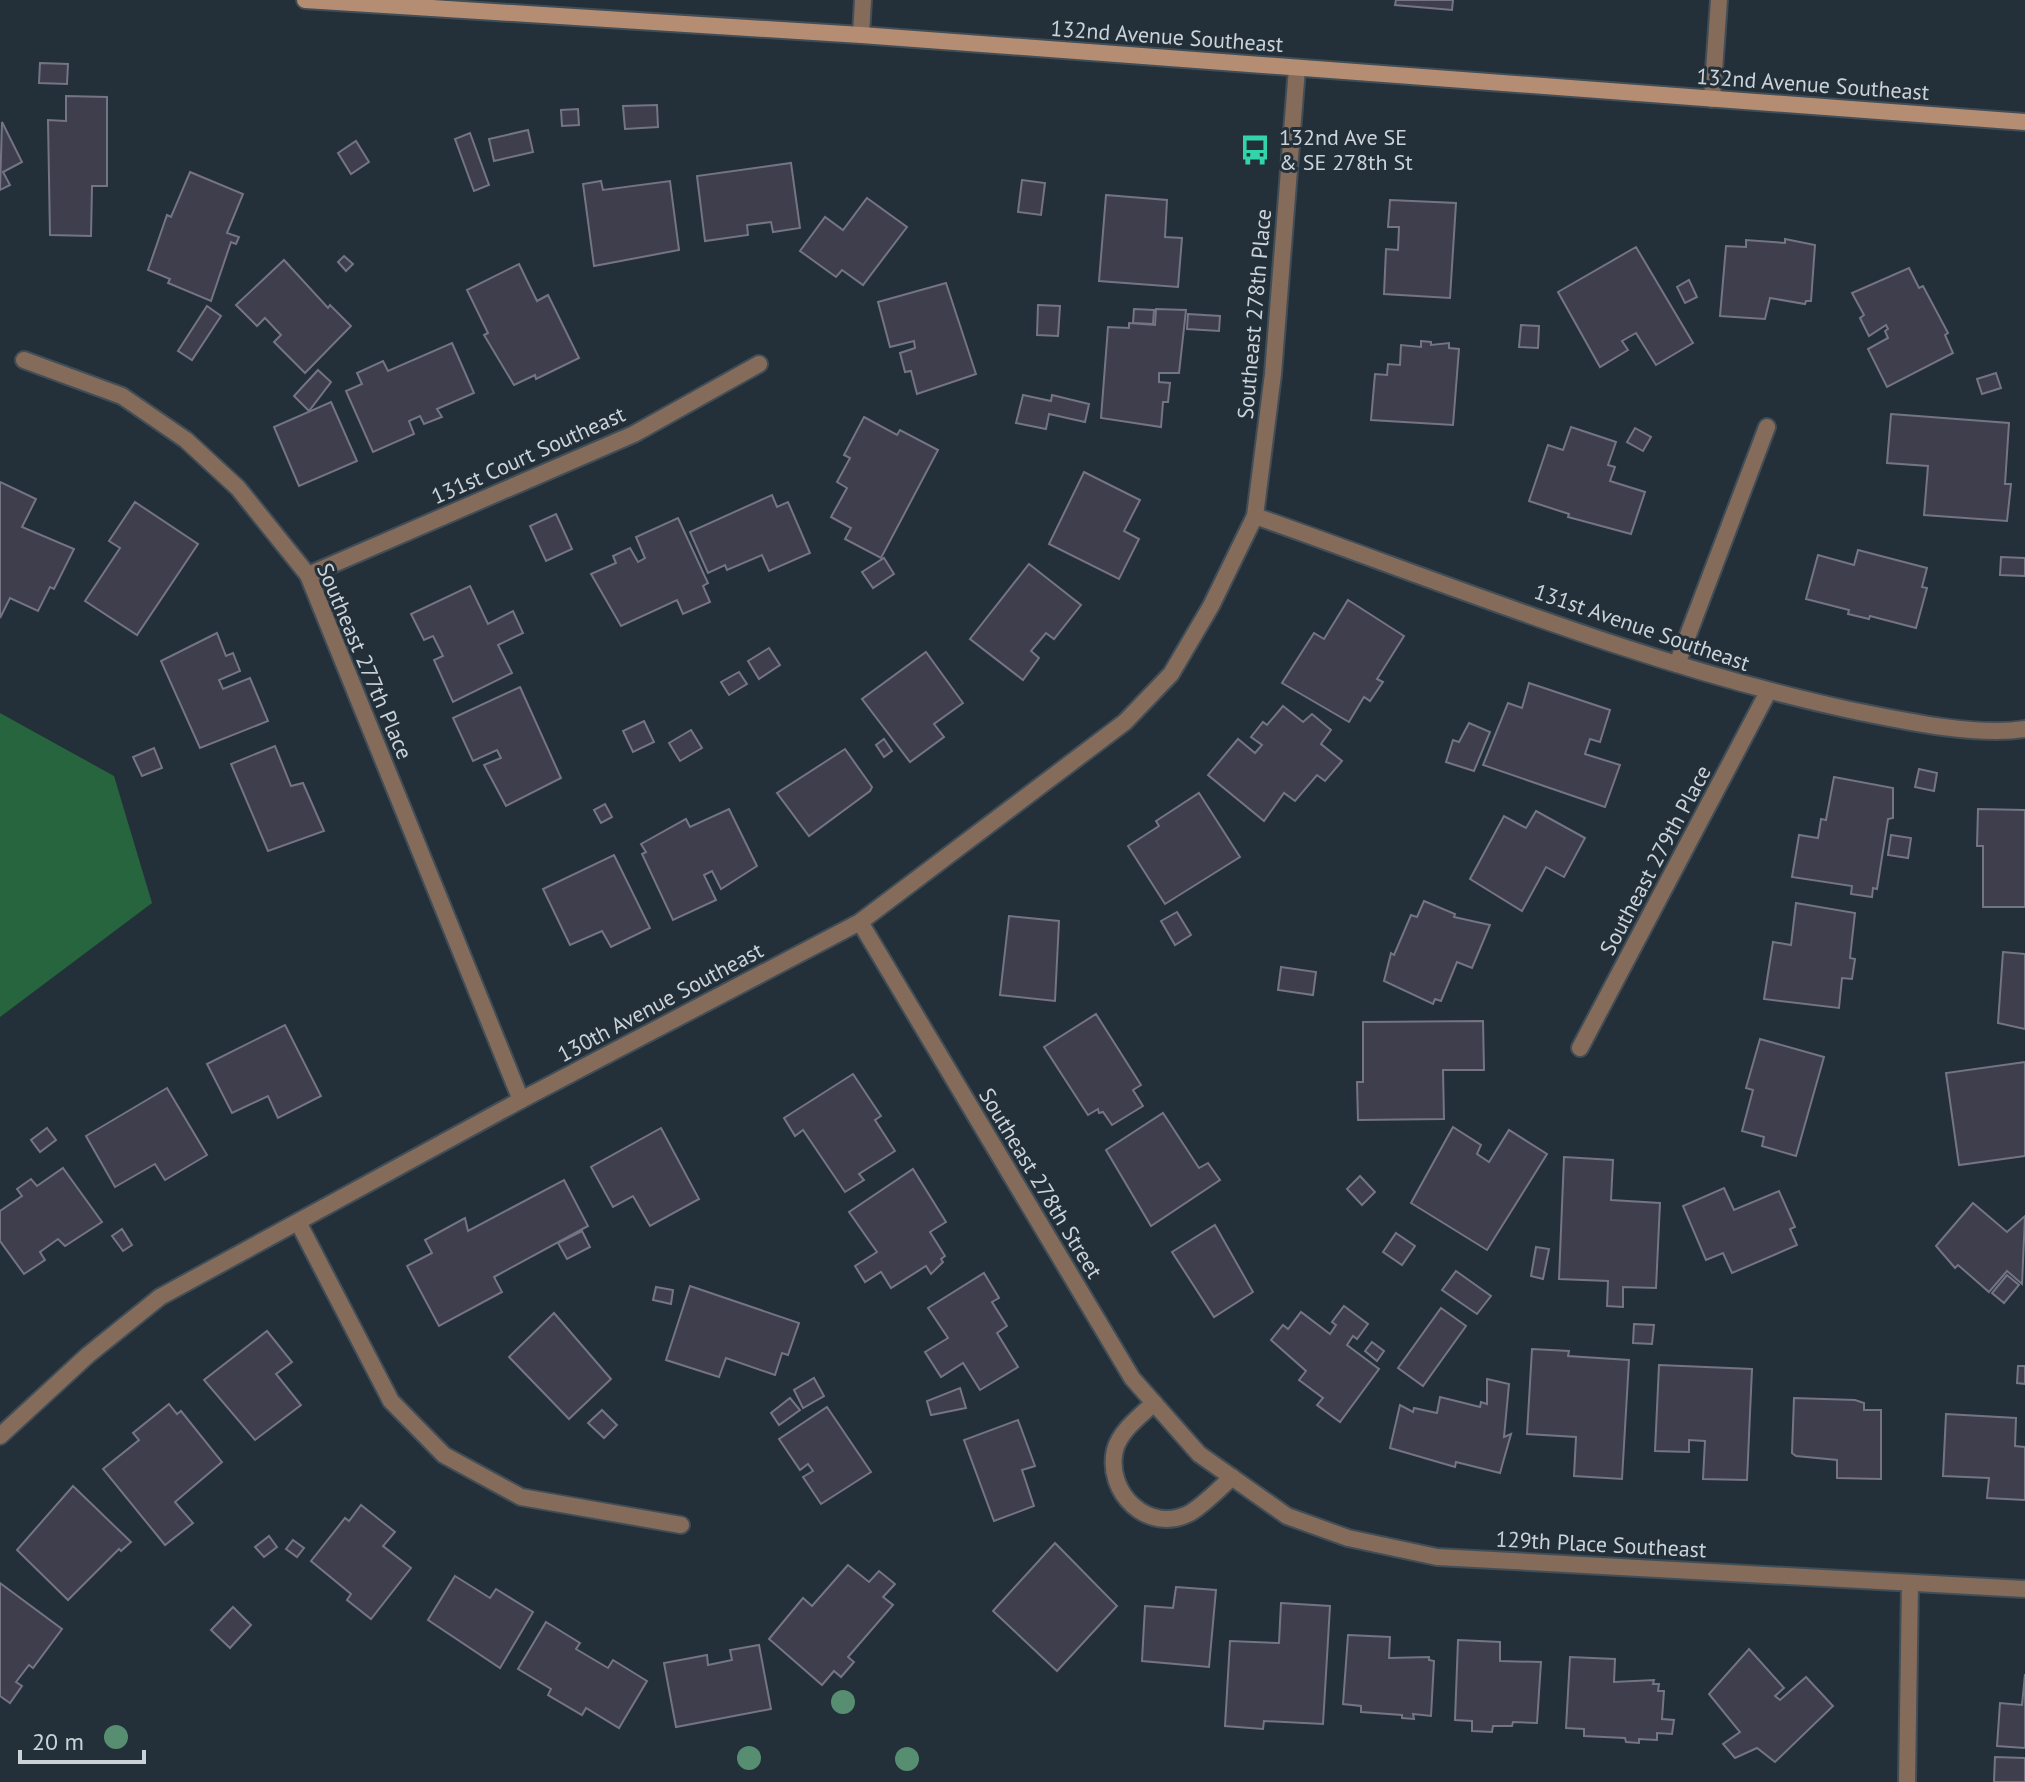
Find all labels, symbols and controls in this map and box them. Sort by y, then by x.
street label: 132nd Avenue Southeast [1050,14,1285,58]
street label: 132nd Avenue Southeast [1696,62,1931,106]
place label: 132nd Ave SE & SE 278th St [1279,123,1413,176]
bus stop icon: 132nd Ave SE & SE 278th St [1238,133,1272,167]
street label: Southeast 278th Place [1231,208,1277,420]
street label: 131st Court Southeast [427,399,630,510]
street label: Southeast 277th Place [311,559,419,763]
street label: 131st Avenue Southeast [1531,577,1754,677]
street label: Southeast 279th Place [1593,760,1717,960]
street label: 130th Avenue Southeast [552,936,768,1068]
street label: Southeast 278th Street [973,1083,1109,1284]
street label: 129th Place Southeast [1495,1524,1708,1564]
scale bar [20,1714,144,1764]
text: 20 m [32,1726,84,1757]

